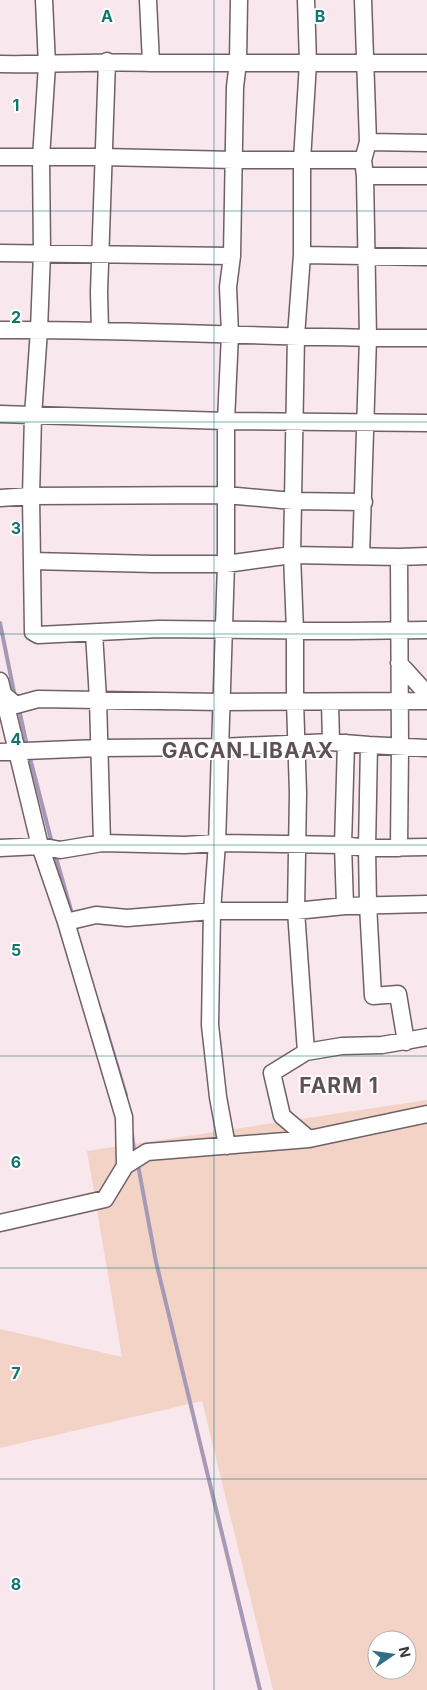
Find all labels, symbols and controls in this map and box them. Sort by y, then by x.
text: A [101,6,113,26]
text: B [315,6,325,26]
text: 1 [13,95,19,115]
text: 2 [11,307,21,327]
text: 3 [11,518,21,538]
text: 4 [11,729,22,749]
district label: GACAN LIBAAX [162,738,334,763]
text: 5 [11,940,21,960]
district label: FARM 1 [299,1073,379,1098]
text: 6 [11,1152,21,1172]
text: 7 [11,1363,21,1383]
text: 8 [11,1574,21,1594]
north arrow [367,1630,417,1680]
text: N [396,1645,415,1659]

